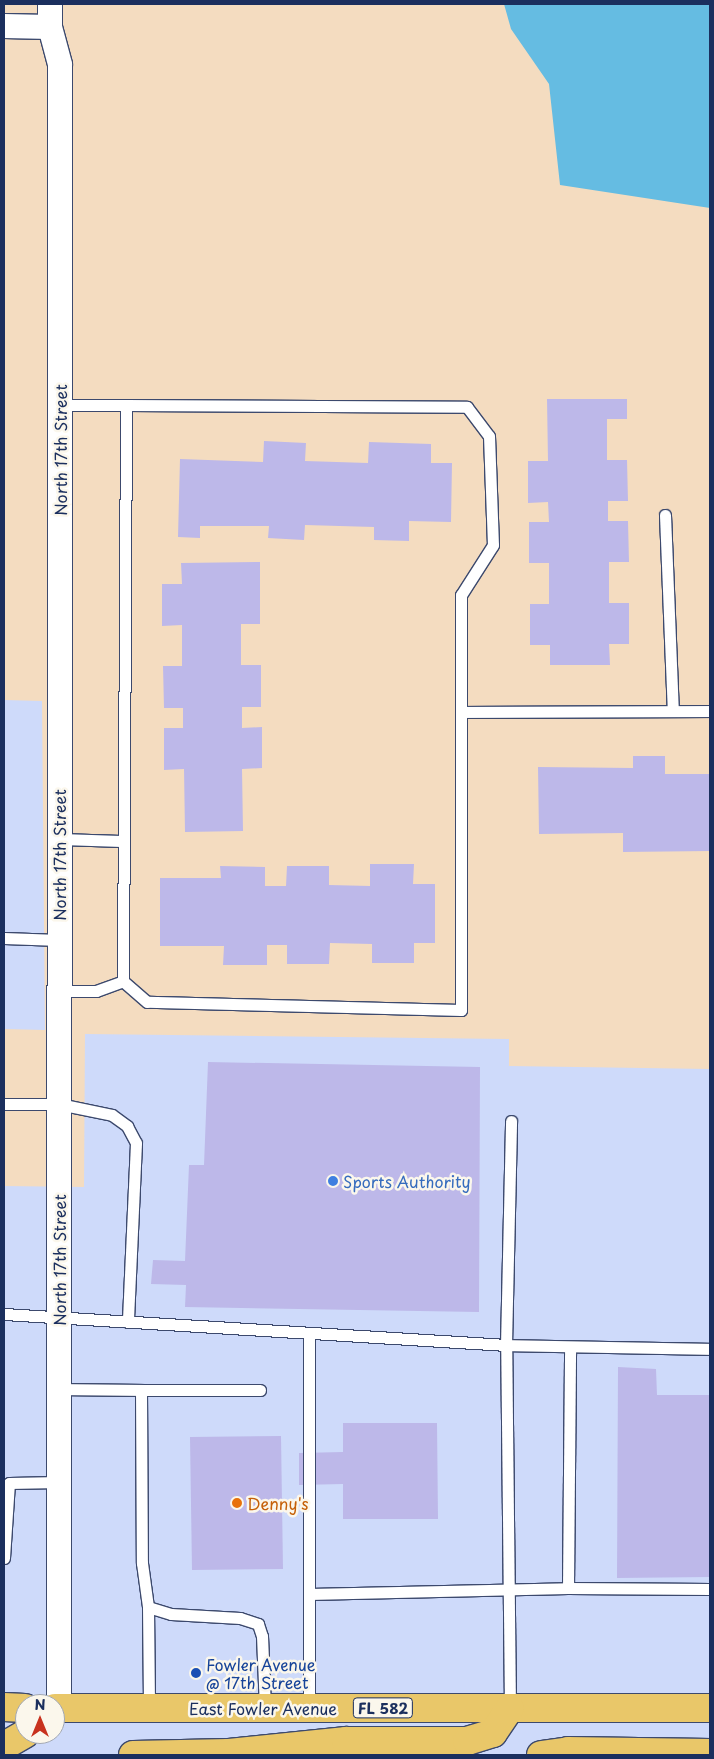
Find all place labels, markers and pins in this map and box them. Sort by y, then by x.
place label: Sports Authority [343,1171,472,1191]
marker: Sports Authority [327,1175,339,1187]
place label: Denny's [247,1493,308,1513]
marker: Denny's [231,1497,243,1509]
place label: Fowler Avenue @ 17th Street [206,1654,317,1692]
marker: Fowler Avenue @ 17th Street [190,1667,202,1679]

